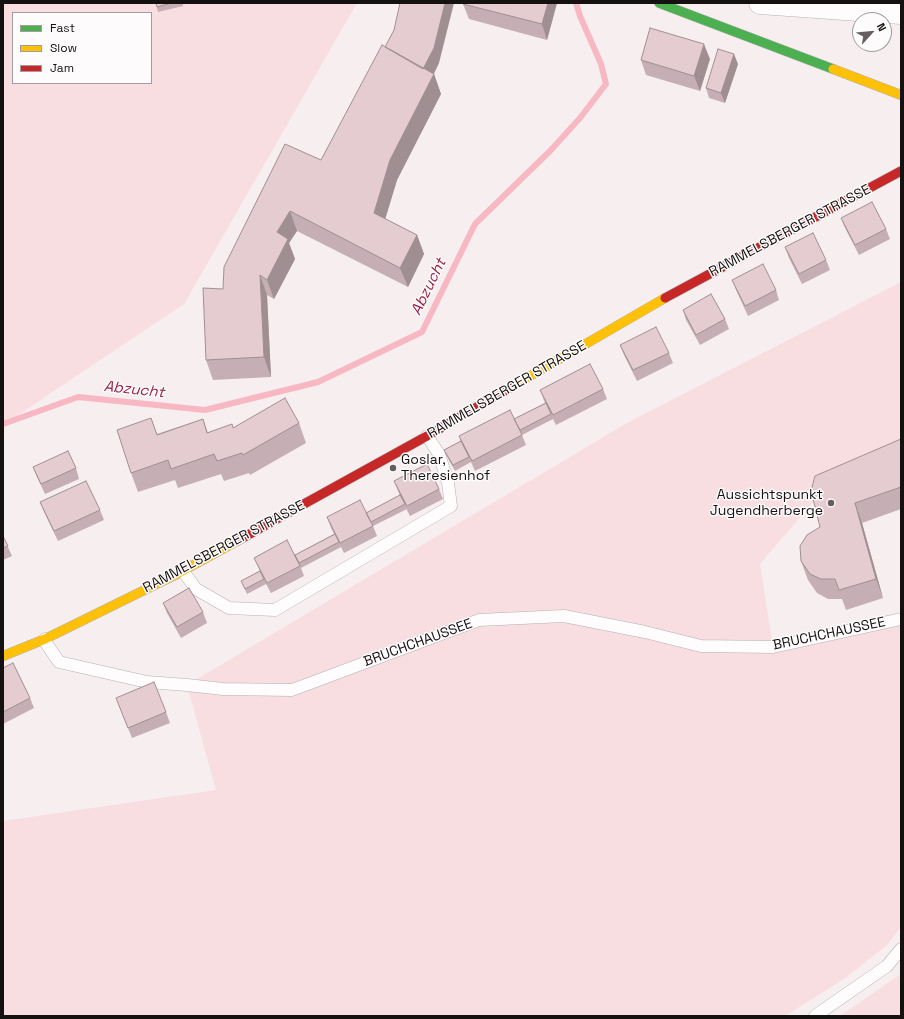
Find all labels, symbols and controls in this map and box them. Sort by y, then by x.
legend [12,12,152,84]
north arrow [852,12,892,52]
text: Fast [50,20,75,36]
text: N [874,21,890,33]
text: Slow [50,40,77,56]
text: Jam [50,60,74,76]
street label: RAMMELSBERGER STRASSE [706,181,874,281]
water label: Abzucht [408,256,450,318]
street label: RAMMELSBERGER STRASSE [425,338,589,442]
water label: Abzucht [103,378,165,402]
place label: Goslar, Theresienhof [401,452,490,484]
marker: Goslar, Theresienhof [388,463,398,473]
place label: Aussichtspunkt Jugendherberge [710,487,823,520]
street label: RAMMELSBERGER STRASSE [140,497,308,597]
marker: Aussichtspunkt Jugendherberge [826,498,836,508]
street label: BRUCHCHAUSSEE [771,614,887,654]
street label: BRUCHCHAUSSEE [361,616,475,670]

